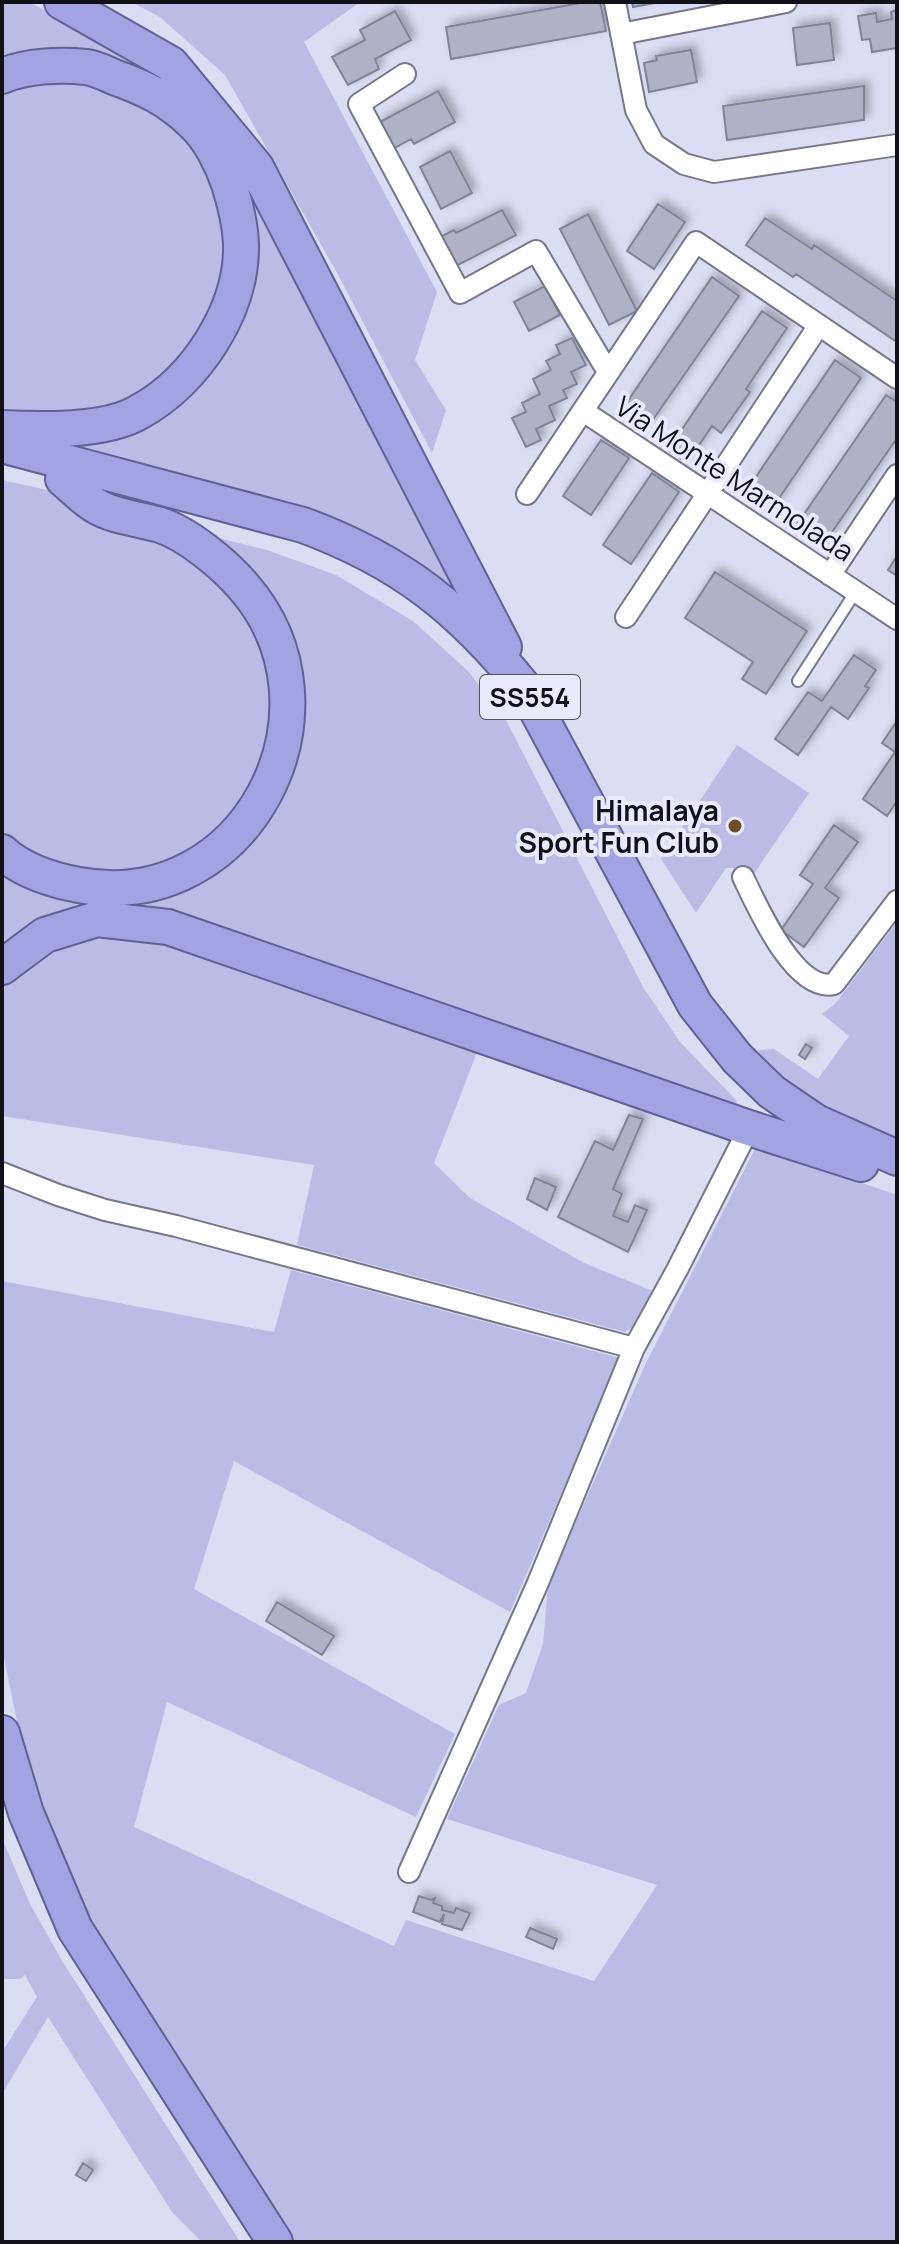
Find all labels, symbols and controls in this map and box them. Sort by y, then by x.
street label: Via Monte Marmolada [608,387,862,569]
road number: SS554 [480,675,580,719]
place label: Himalaya Sport Fun Club [519,791,719,861]
marker: Himalaya Sport Fun Club [726,817,744,835]

